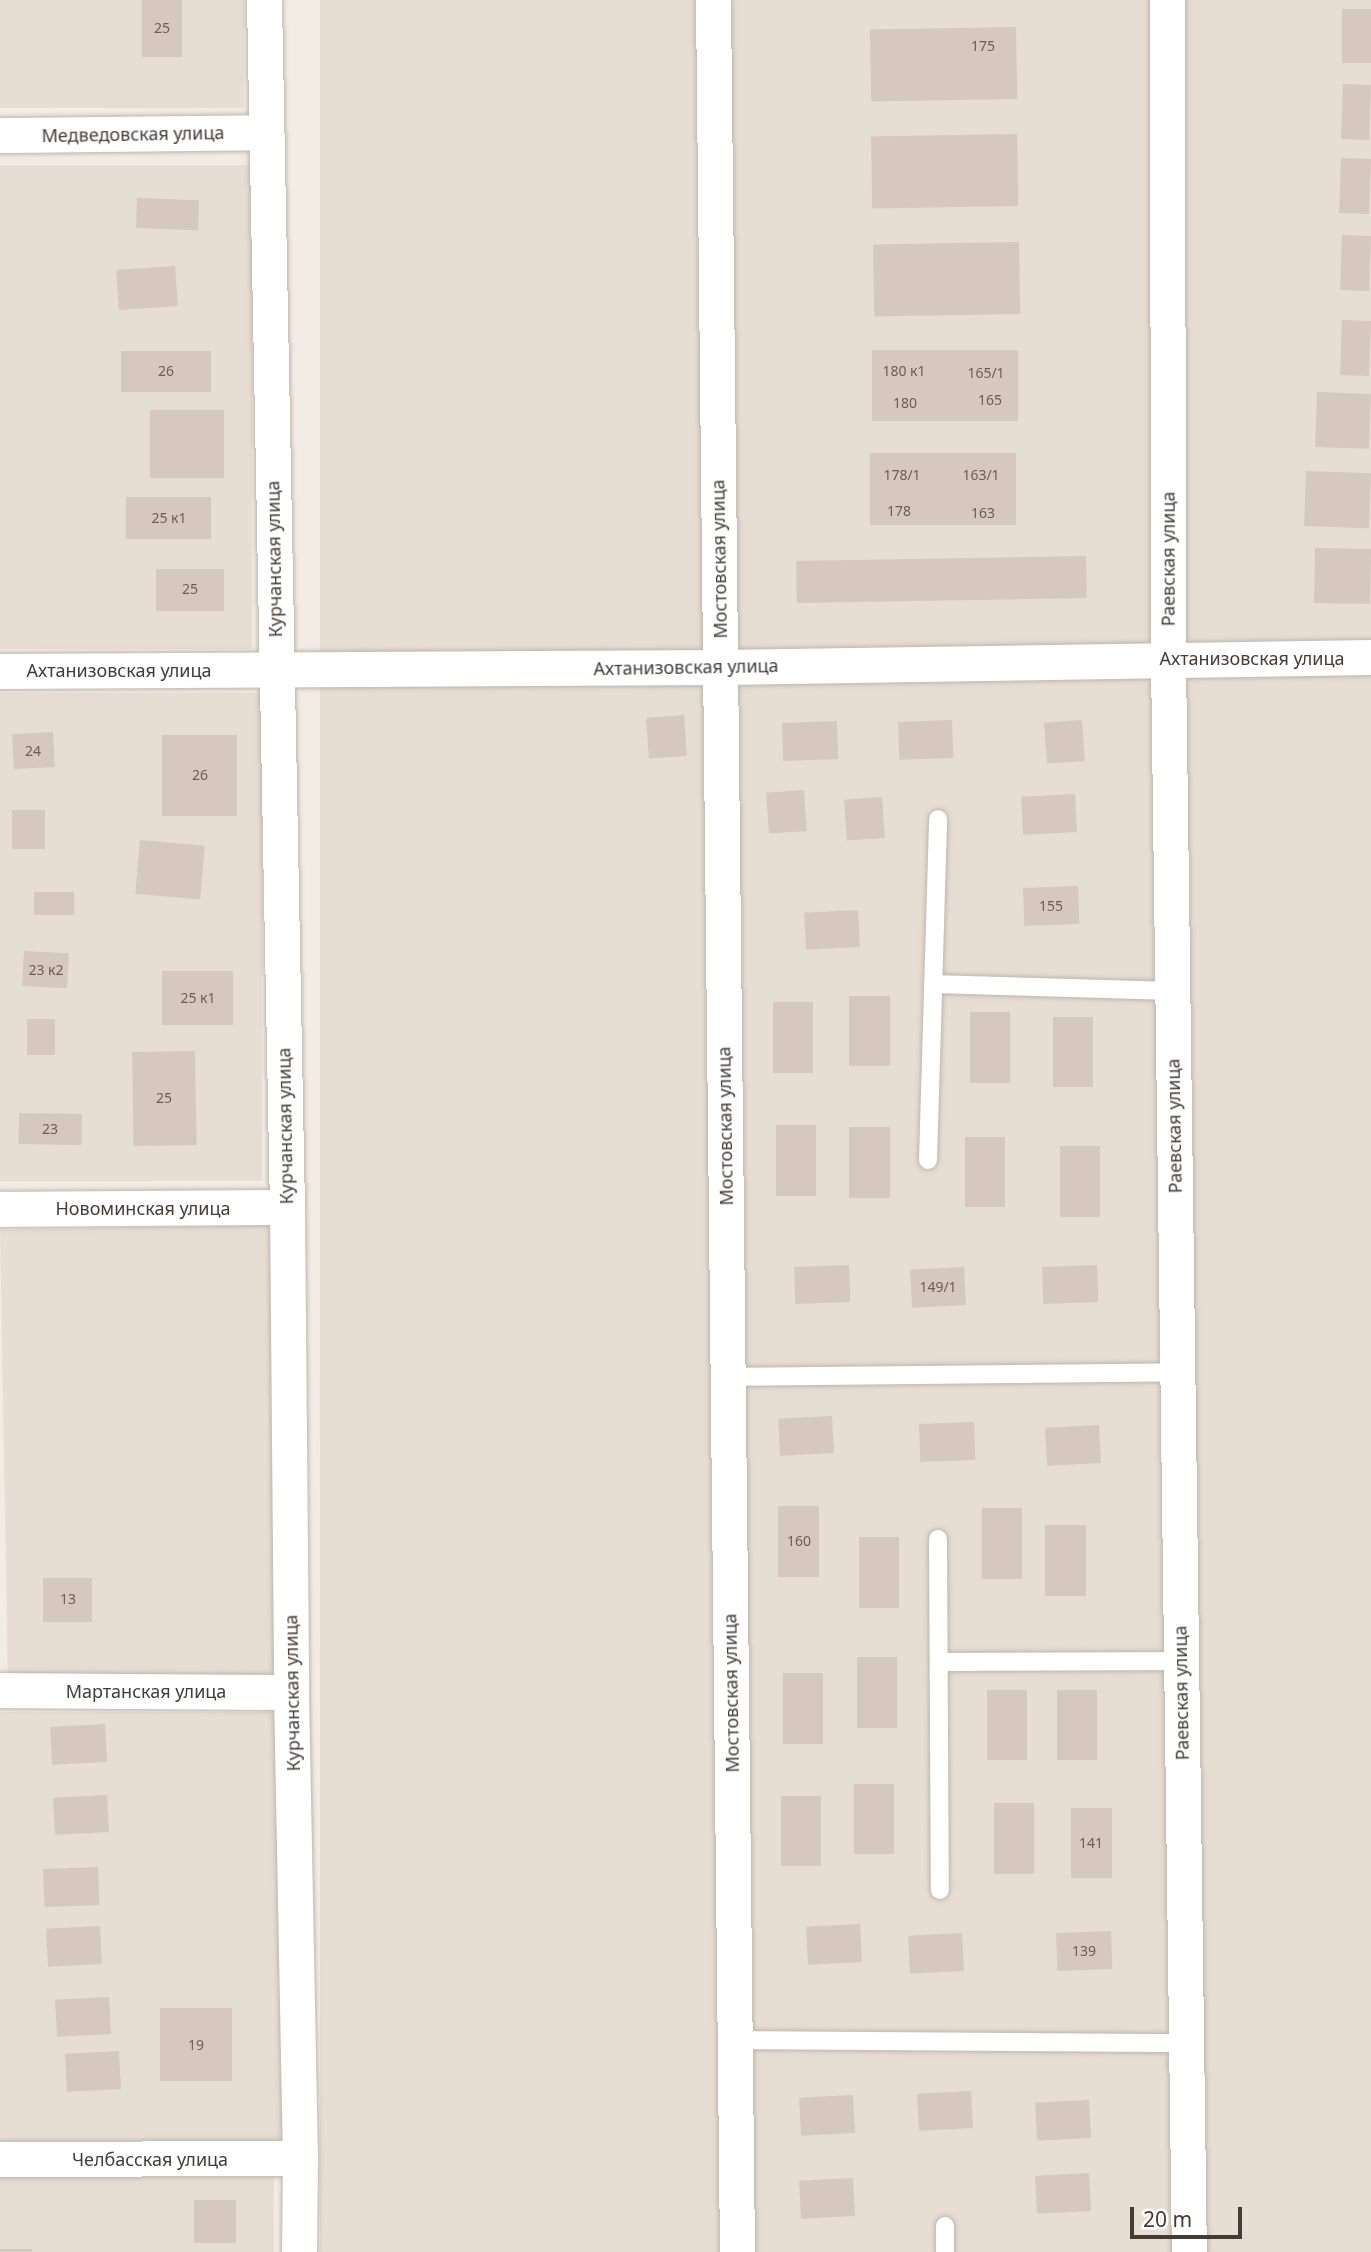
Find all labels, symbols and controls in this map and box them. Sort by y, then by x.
house number: 25 [154,20,170,36]
house number: 175 [971,38,995,54]
street label: Медведовская улица [41,122,225,146]
house number: 26 [158,363,174,379]
house number: 180 к1 [882,363,926,379]
house number: 165/1 [967,365,1005,381]
house number: 165 [978,392,1002,408]
house number: 180 [893,395,917,411]
house number: 178/1 [883,467,921,483]
house number: 163/1 [962,467,1000,483]
street label: Мостовская улица [707,479,731,639]
street label: Курчанская улица [262,480,286,638]
street label: Раевская улица [1157,492,1179,626]
house number: 178 [887,503,911,519]
house number: 163 [971,505,995,521]
house number: 25 к1 [151,510,187,526]
house number: 25 [182,581,198,597]
street label: Ахтанизовская улица [1159,647,1345,669]
street label: Ахтанизовская улица [593,655,779,679]
street label: Ахтанизовская улица [26,659,212,681]
house number: 24 [25,743,41,759]
house number: 26 [192,767,208,783]
house number: 155 [1039,898,1063,914]
house number: 23 к2 [28,962,64,978]
house number: 25 к1 [180,990,216,1006]
street label: Мостовская улица [713,1046,737,1206]
street label: Курчанская улица [273,1047,297,1205]
street label: Раевская улица [1162,1058,1186,1194]
house number: 25 [156,1090,172,1106]
house number: 23 [42,1121,58,1137]
street label: Новоминская улица [55,1197,231,1219]
house number: 149/1 [919,1279,957,1295]
house number: 160 [787,1533,811,1549]
house number: 13 [60,1591,76,1607]
street label: Мостовская улица [719,1613,743,1773]
street label: Курчанская улица [280,1614,304,1772]
street label: Раевская улица [1169,1625,1193,1761]
street label: Мартанская улица [66,1680,226,1702]
house number: 141 [1079,1835,1103,1851]
house number: 139 [1072,1943,1096,1959]
house number: 19 [188,2037,204,2053]
street label: Челбасская улица [72,2148,228,2170]
scale bar [1133,2192,1245,2236]
text: 20 m [1143,2205,1192,2233]

